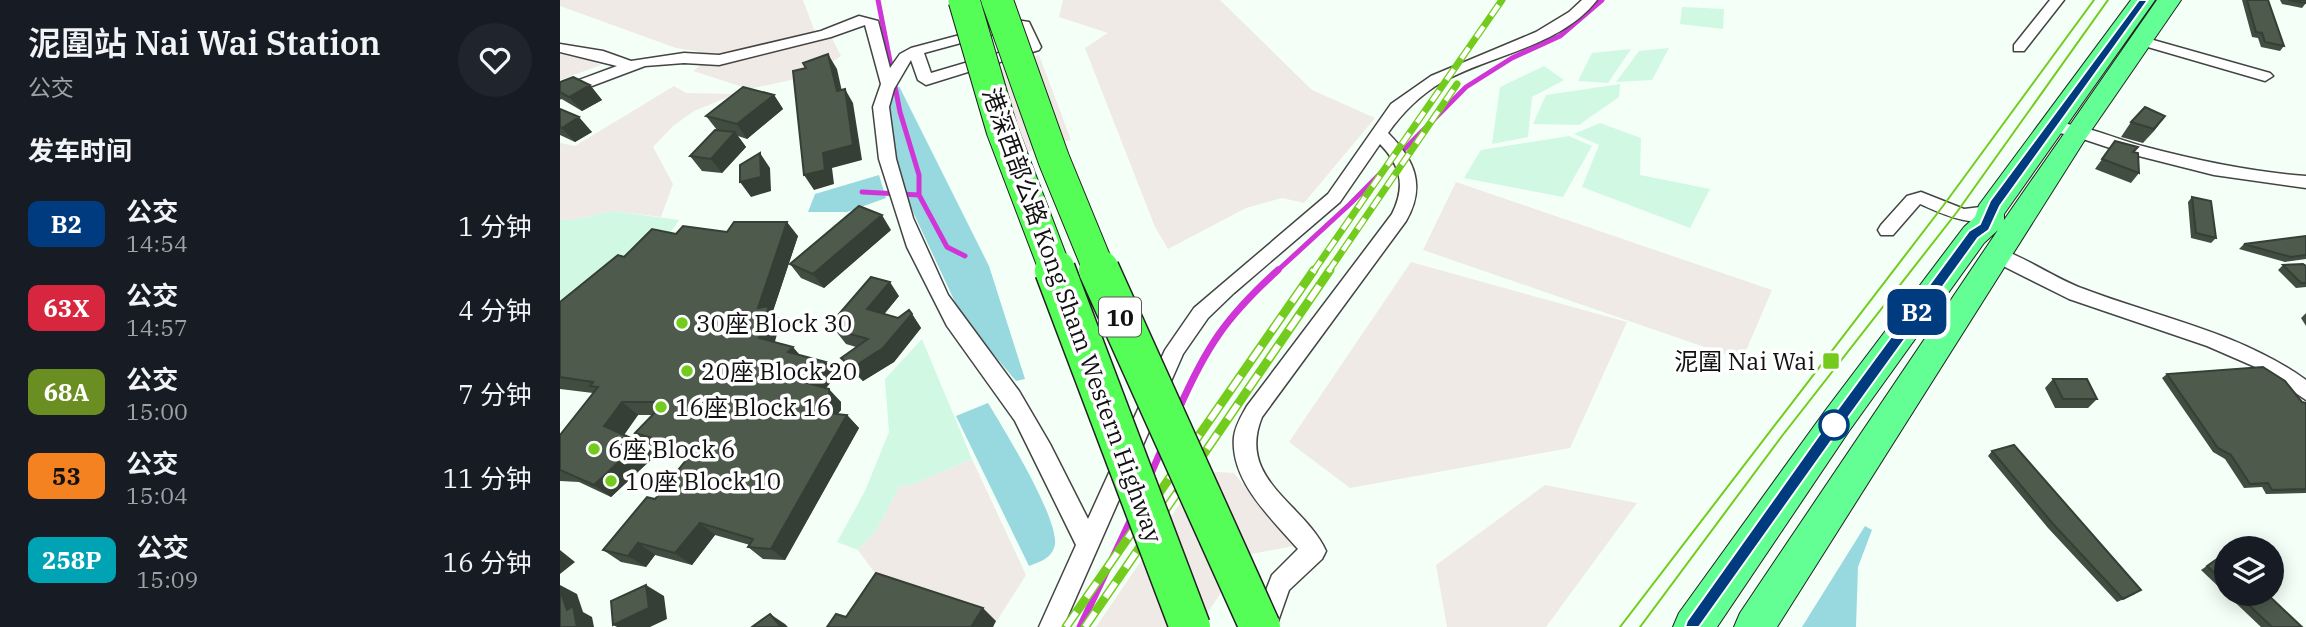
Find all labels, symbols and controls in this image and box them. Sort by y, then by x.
text: 泥圍站 Nai Wai Station [28,21,381,64]
button: heart [458,23,532,97]
text: 公交 [28,72,74,102]
street label: 港深西部公路 Kong Sham Western Highway [976,83,1171,547]
text: 发车时间 [28,133,132,167]
text: 公交 [126,194,178,228]
text: B2 [51,208,82,240]
text: 1 分钟 [458,209,532,243]
text: 14:54 [126,228,188,258]
text: 公交 [126,278,178,312]
line badge: B2 [1886,289,1948,335]
text: 63X [43,292,90,324]
text: 4 分钟 [458,293,532,327]
text: B2 [1901,296,1933,328]
road number: 10 [1099,298,1141,336]
place label: 30座 Block 30 [696,307,852,339]
text: 14:57 [126,312,188,342]
marker: 30座 Block 30 [674,315,690,331]
place label: 泥圍 Nai Wai [1674,345,1815,377]
marker: 泥圍 Nai Wai [1821,351,1841,371]
place label: 20座 Block 20 [701,355,857,387]
text: 公交 [126,362,178,396]
marker: 20座 Block 20 [679,363,695,379]
text: 68A [44,376,89,408]
text: 7 分钟 [458,377,532,411]
place label: 16座 Block 16 [675,391,831,423]
text: 15:00 [126,396,188,426]
marker: 16座 Block 16 [653,399,669,415]
unlabelled marker [1819,410,1849,440]
place label: 6座 Block 6 [608,433,735,465]
marker: 6座 Block 6 [586,441,602,457]
text: 公交 [126,446,178,480]
text: 53 [52,460,81,492]
text: 11 分钟 [443,461,532,495]
place label: 10座 Block 10 [625,465,781,497]
marker: 10座 Block 10 [603,473,619,489]
text: 15:04 [126,480,188,510]
text: 公交 [137,530,189,564]
map controls [2214,536,2284,606]
button: layers [2214,536,2284,606]
text: 258P [42,544,102,576]
text: 16 分钟 [443,545,532,579]
text: 15:09 [137,564,198,594]

